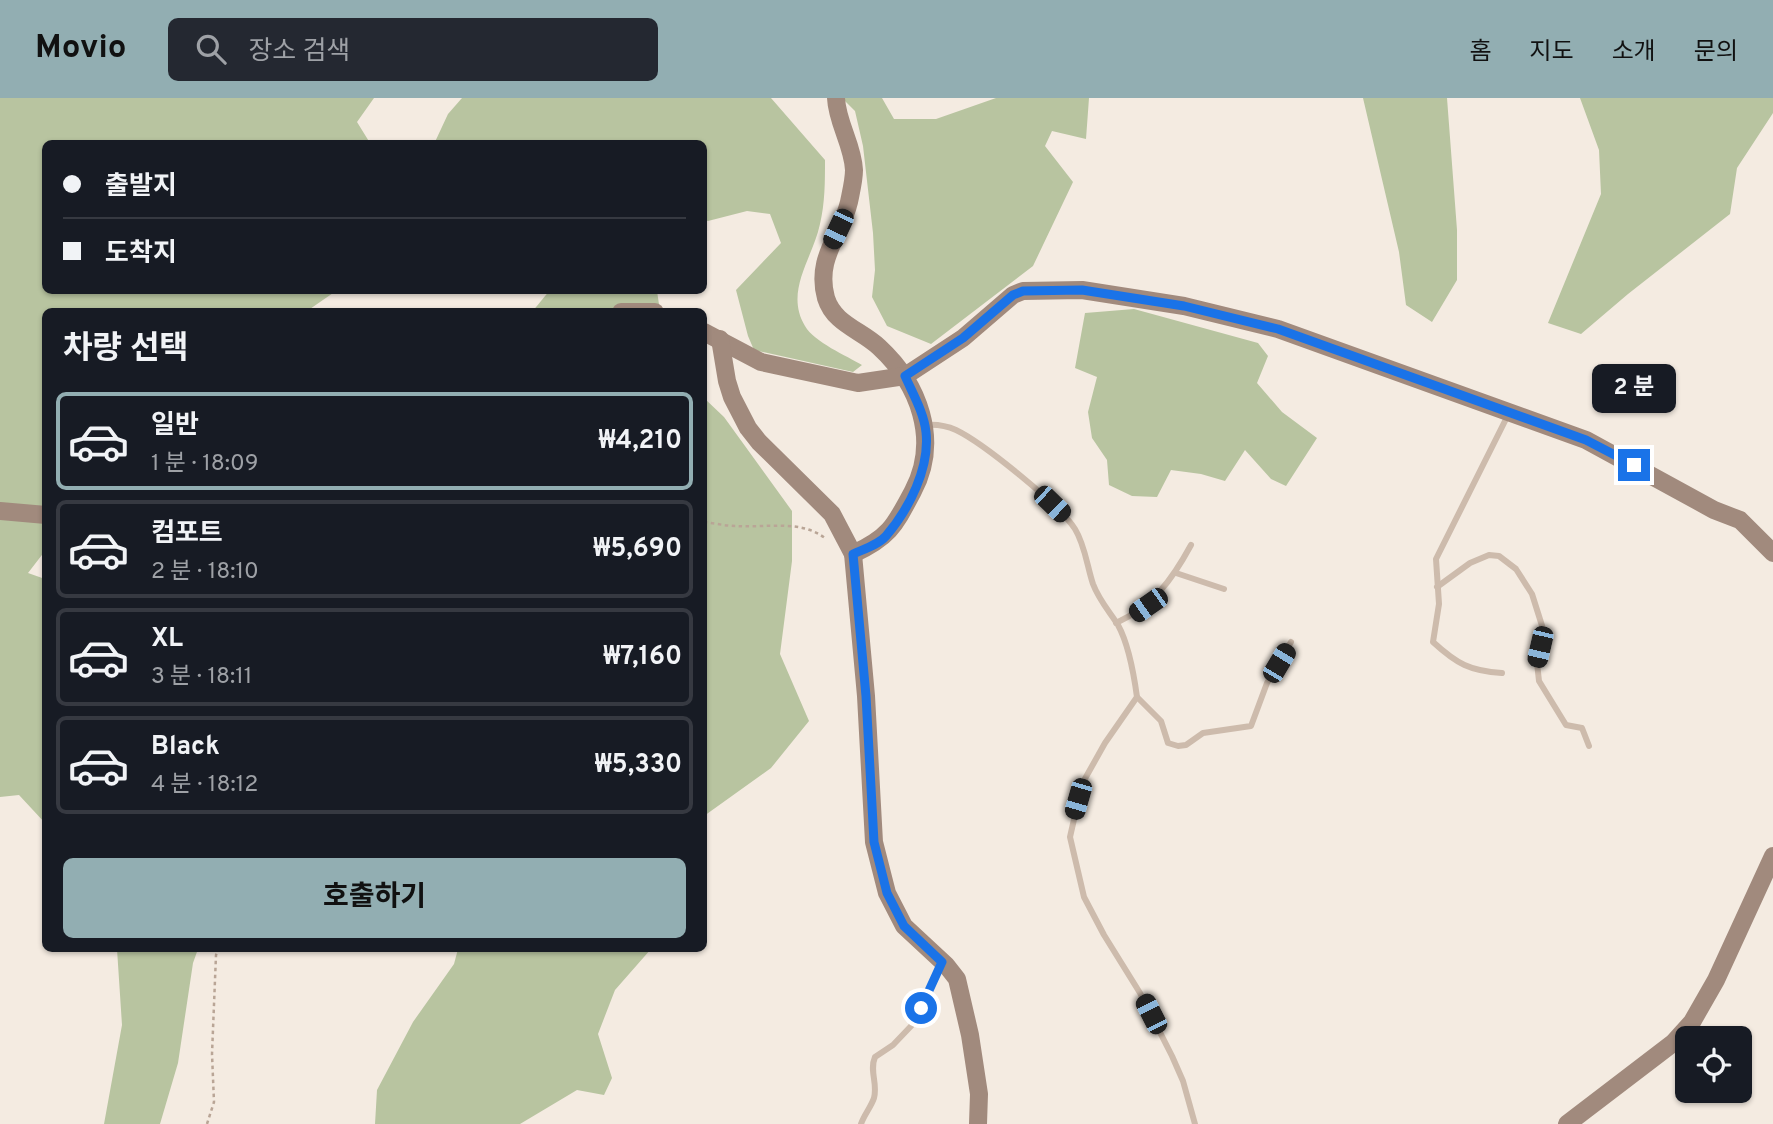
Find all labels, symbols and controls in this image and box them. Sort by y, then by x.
search box [168,18,658,81]
text: Movio [35,28,126,70]
icon: search [192,30,230,68]
text: 장소 검색 [248,36,350,69]
text: 홈 [1469,38,1491,68]
text: 지도 [1529,38,1574,68]
text: 소개 [1612,38,1656,68]
text: 문의 [1694,38,1738,68]
text: 출발지 [105,171,177,204]
car [820,206,857,252]
text: 도착지 [105,238,177,271]
text: 차량 선택 [63,330,189,370]
callout: 2 분 [1592,364,1676,412]
text: 2 분 [1614,374,1654,403]
icon: car [67,410,130,473]
text: 일반 [151,410,199,443]
text: ₩4,210 [598,425,682,458]
route end [1618,449,1650,481]
text: 1 분 · 18:09 [151,450,258,479]
car [1030,482,1075,526]
icon: car [67,518,130,581]
text: 컴포트 [151,518,223,551]
text: ₩5,690 [593,533,682,566]
text: 2 분 · 18:10 [151,558,259,587]
car [1125,584,1172,626]
text: XL [151,623,183,656]
car [1526,624,1555,670]
icon: car [67,626,130,689]
car [1260,640,1299,686]
text: ₩7,160 [603,641,682,674]
text: 3 분 · 18:11 [151,663,252,692]
text: Black [151,731,220,764]
icon: car [67,734,130,797]
text: ₩5,330 [595,749,682,782]
text: 4 분 · 18:12 [151,771,258,800]
car [1063,776,1094,822]
button: 호출하기 [63,858,686,938]
car [1133,991,1170,1037]
route start [905,992,937,1024]
map controls [1675,1026,1752,1103]
button: locate [1675,1026,1752,1103]

